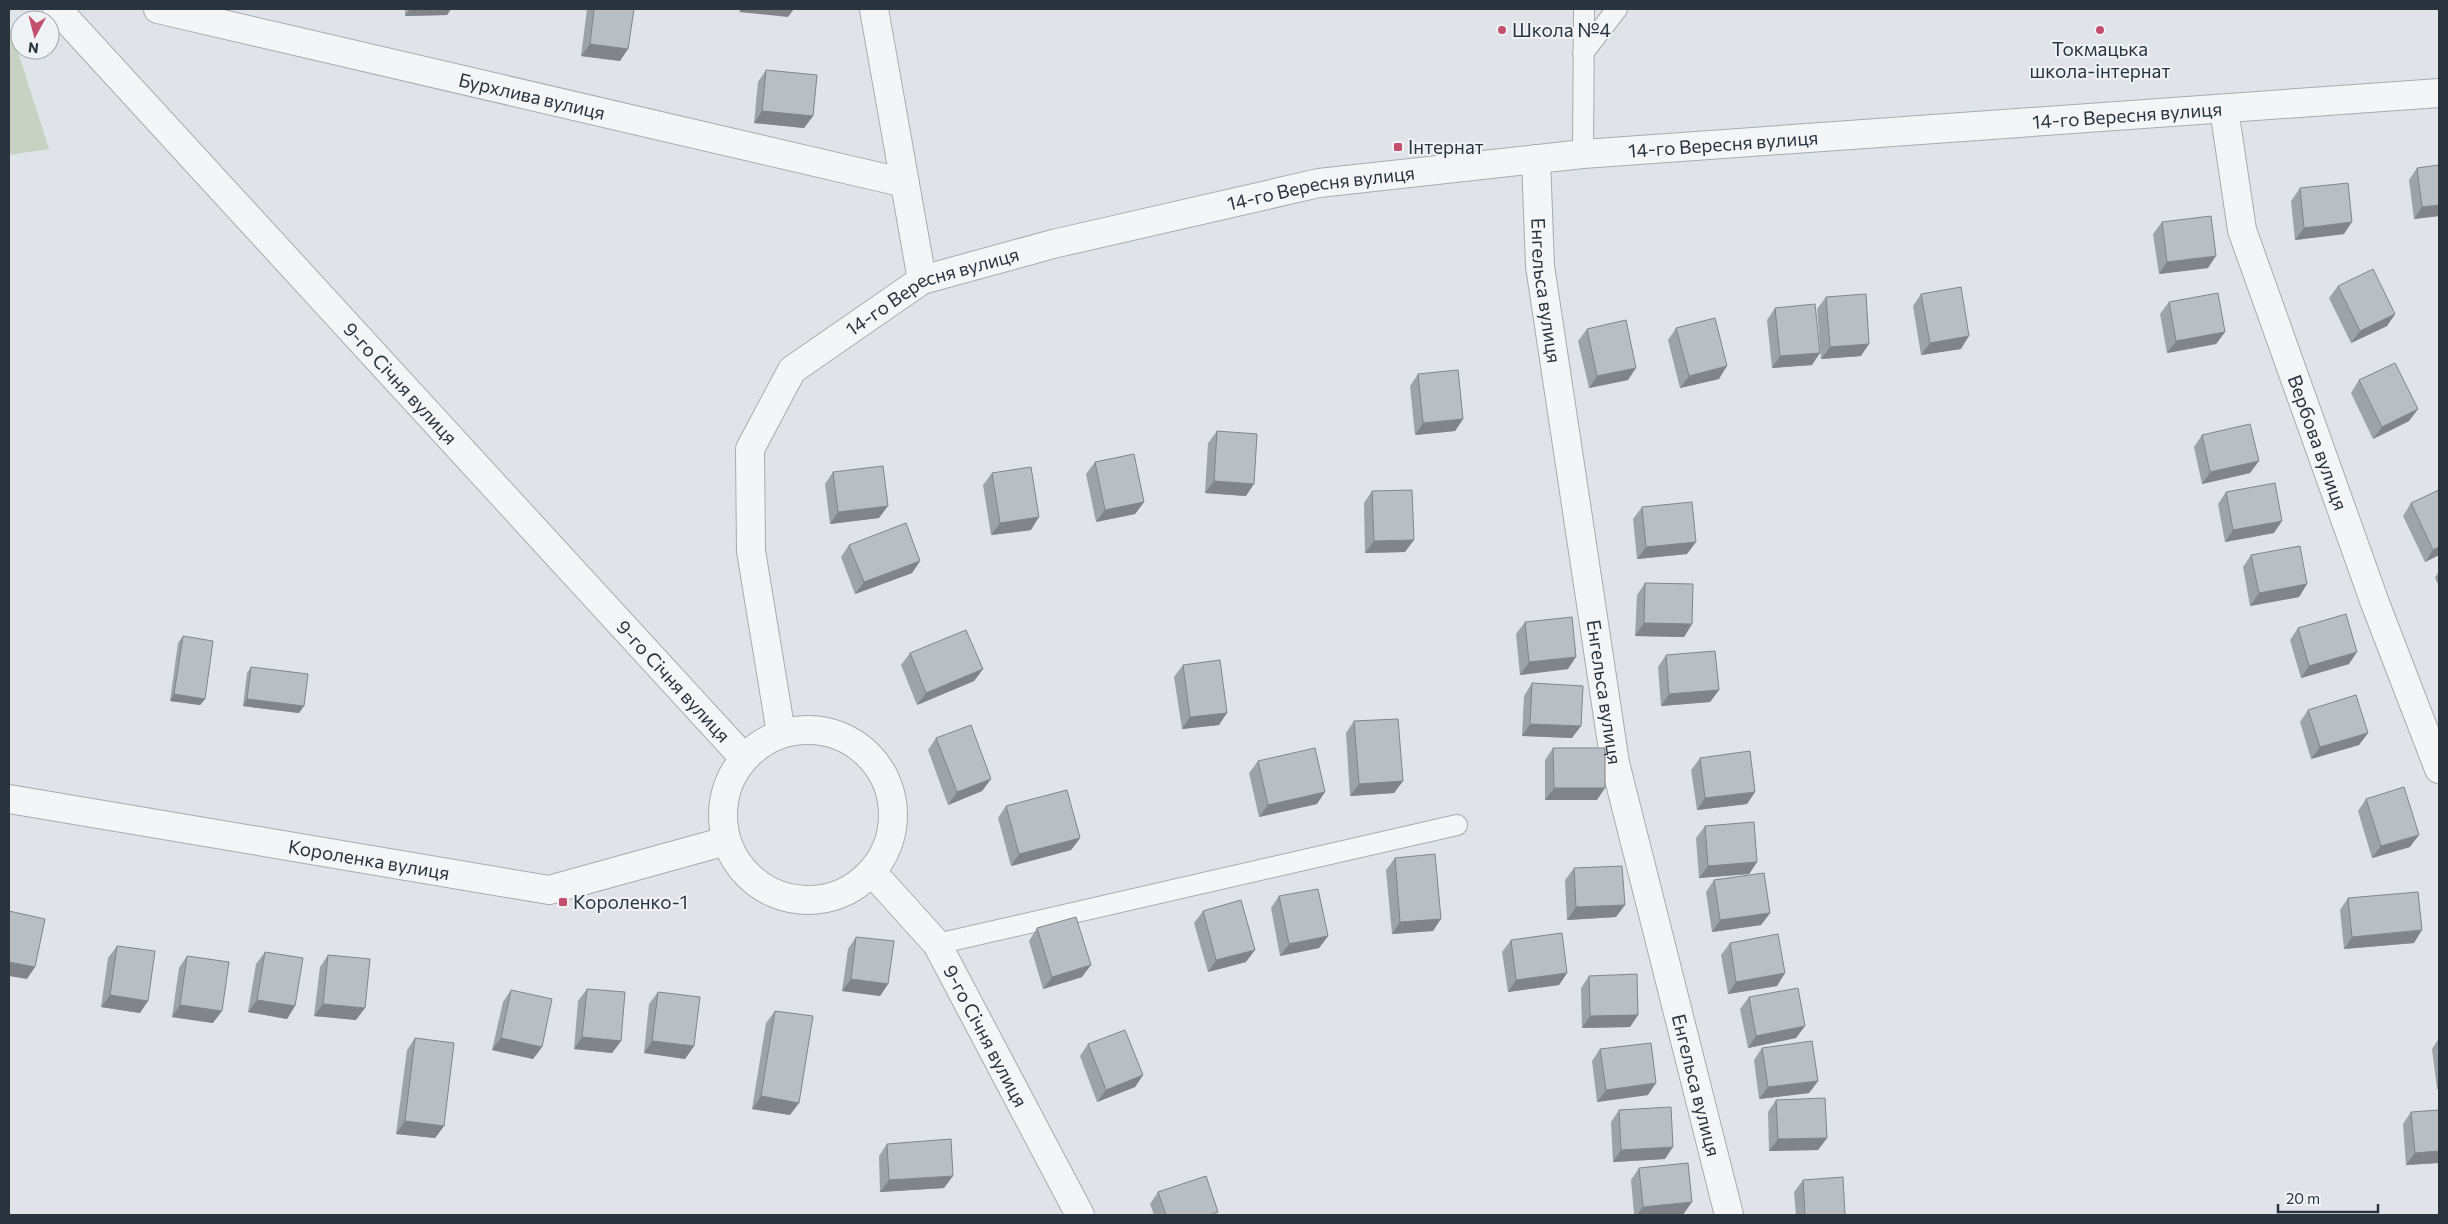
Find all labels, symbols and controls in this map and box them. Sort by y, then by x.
north arrow [10,10,60,60]
place label: Школа №4 [1512,18,1611,41]
marker: Школа №4 [1496,24,1508,36]
marker: Токмацька школа-інтернат [2094,24,2106,36]
place label: Токмацька школа-інтернат [2030,37,2170,82]
text: N [27,39,40,57]
street label: Бурхлива вулиця [457,67,608,124]
street label: 14-го Вересня вулиця [2031,96,2223,133]
street label: 14-го Вересня вулиця [1627,125,1819,162]
place label: Інтернат [1408,135,1484,158]
marker: Інтернат [1392,141,1404,153]
street label: 14-го Вересня вулиця [1225,161,1416,215]
street label: Енгельса вулиця [1527,217,1566,365]
street label: 14-го Вересня вулиця [841,242,1021,340]
street label: 9-го Січня вулиця [339,317,462,449]
street label: Вербова вулиця [2284,372,2353,513]
street label: 9-го Січня вулиця [612,615,736,747]
street label: Енгельса вулиця [1583,618,1627,766]
street label: Короленка вулиця [286,834,452,884]
place label: Короленко-1 [573,890,688,913]
marker: Короленко-1 [557,896,569,908]
street label: 9-го Січня вулиця [939,961,1033,1111]
street label: Енгельса вулиця [1668,1011,1726,1159]
scale bar [2278,1182,2378,1214]
text: 20 m [2286,1189,2320,1207]

